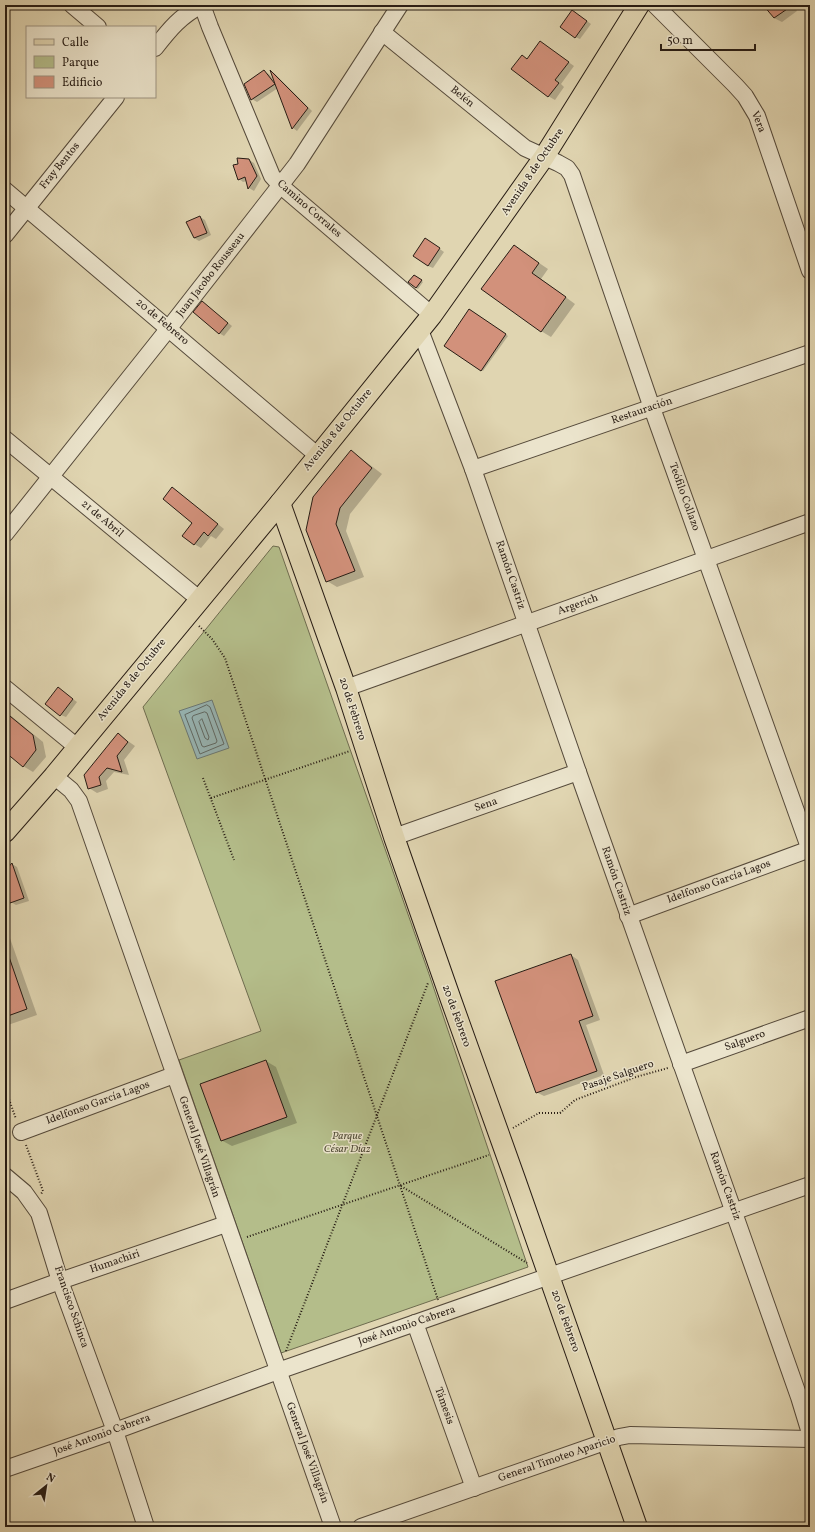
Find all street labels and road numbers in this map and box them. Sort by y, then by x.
street label: Belén [447,83,478,112]
street label: Vera [747,109,769,135]
street label: Avenida 8 de Octubre [498,126,568,218]
street label: Fray Bentos [36,139,84,193]
street label: Camino Corrales [273,177,345,242]
street label: Juan Jacobo Rousseau [173,230,249,320]
street label: 20 de Febrero [132,295,192,349]
street label: Avenida 8 de Octubre [300,386,376,474]
street label: Restauración [610,393,675,428]
street label: Teófilo Collazo [665,461,703,533]
street label: 21 de Abril [78,497,126,541]
street label: Ramón Castriz [491,539,529,612]
street label: Argerich [556,591,601,619]
street label: Avenida 8 de Octubre [94,636,170,724]
street label: 20 de Febrero [335,676,369,743]
street label: Sena [473,794,500,816]
street label: Ramón Castriz [597,845,635,918]
street label: Idelfonso García Lagos [665,856,773,908]
street label: 20 de Febrero [438,983,474,1049]
street label: Salguero [723,1027,768,1055]
street label: Pasaje Salguero [580,1057,656,1095]
street label: Idelfonso García Lagos [44,1077,152,1129]
street label: General José Villagrán [175,1094,224,1200]
street label: Ramón Castriz [706,1150,745,1223]
street label: Humachiri [88,1246,142,1278]
street label: Francisco Schinca [50,1264,92,1351]
street label: 20 de Febrero [547,1288,583,1354]
street label: José Antonio Cabrera [356,1302,458,1350]
street label: Támesis [430,1385,458,1427]
street label: General José Villagrán [282,1400,332,1506]
street label: José Antonio Cabrera [51,1410,153,1459]
street label: General Timoteo Aparicio [496,1432,618,1486]

